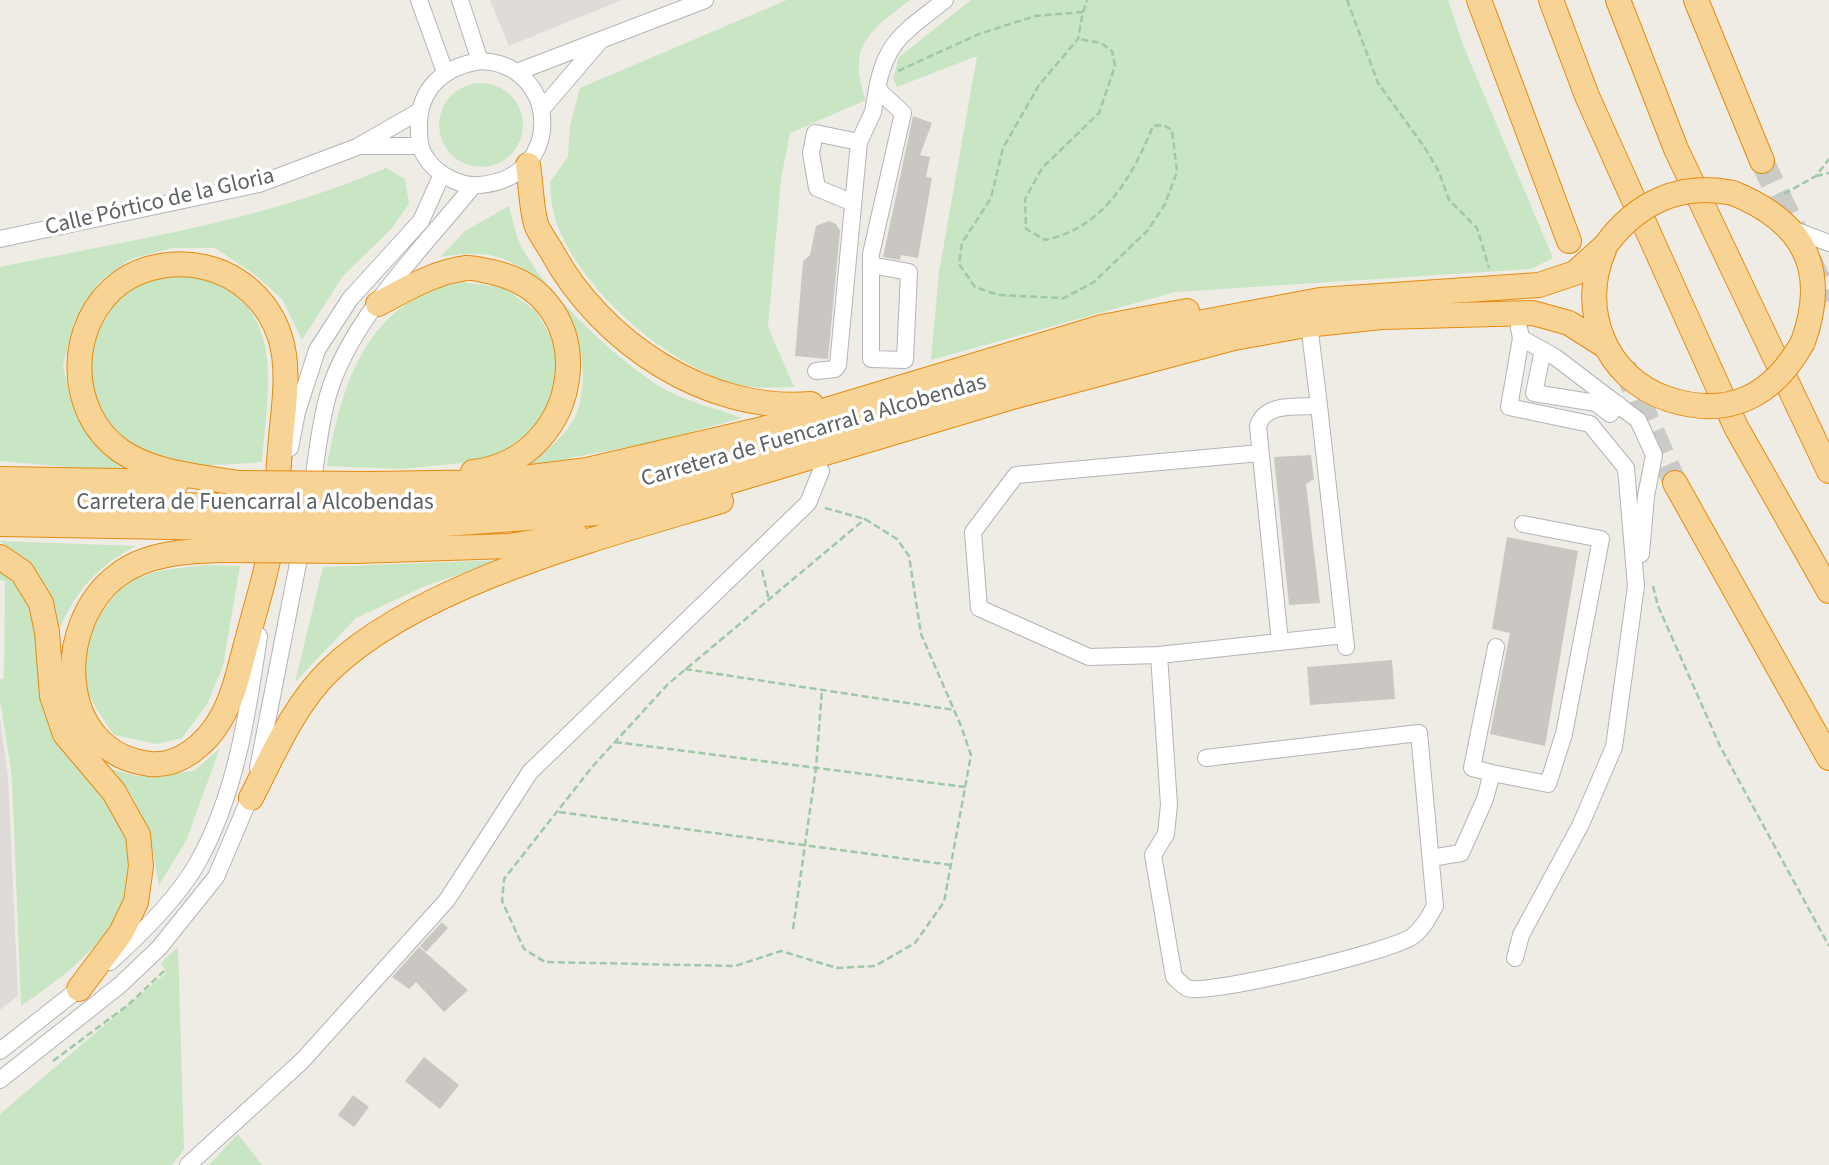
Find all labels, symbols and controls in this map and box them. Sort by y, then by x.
street label: Calle Pórtico de la Gloria [43,163,277,243]
street label: Carretera de Fuencarral a Alcobendas [638,369,990,495]
street label: Carretera de Fuencarral a Alcobendas [76,490,434,518]

